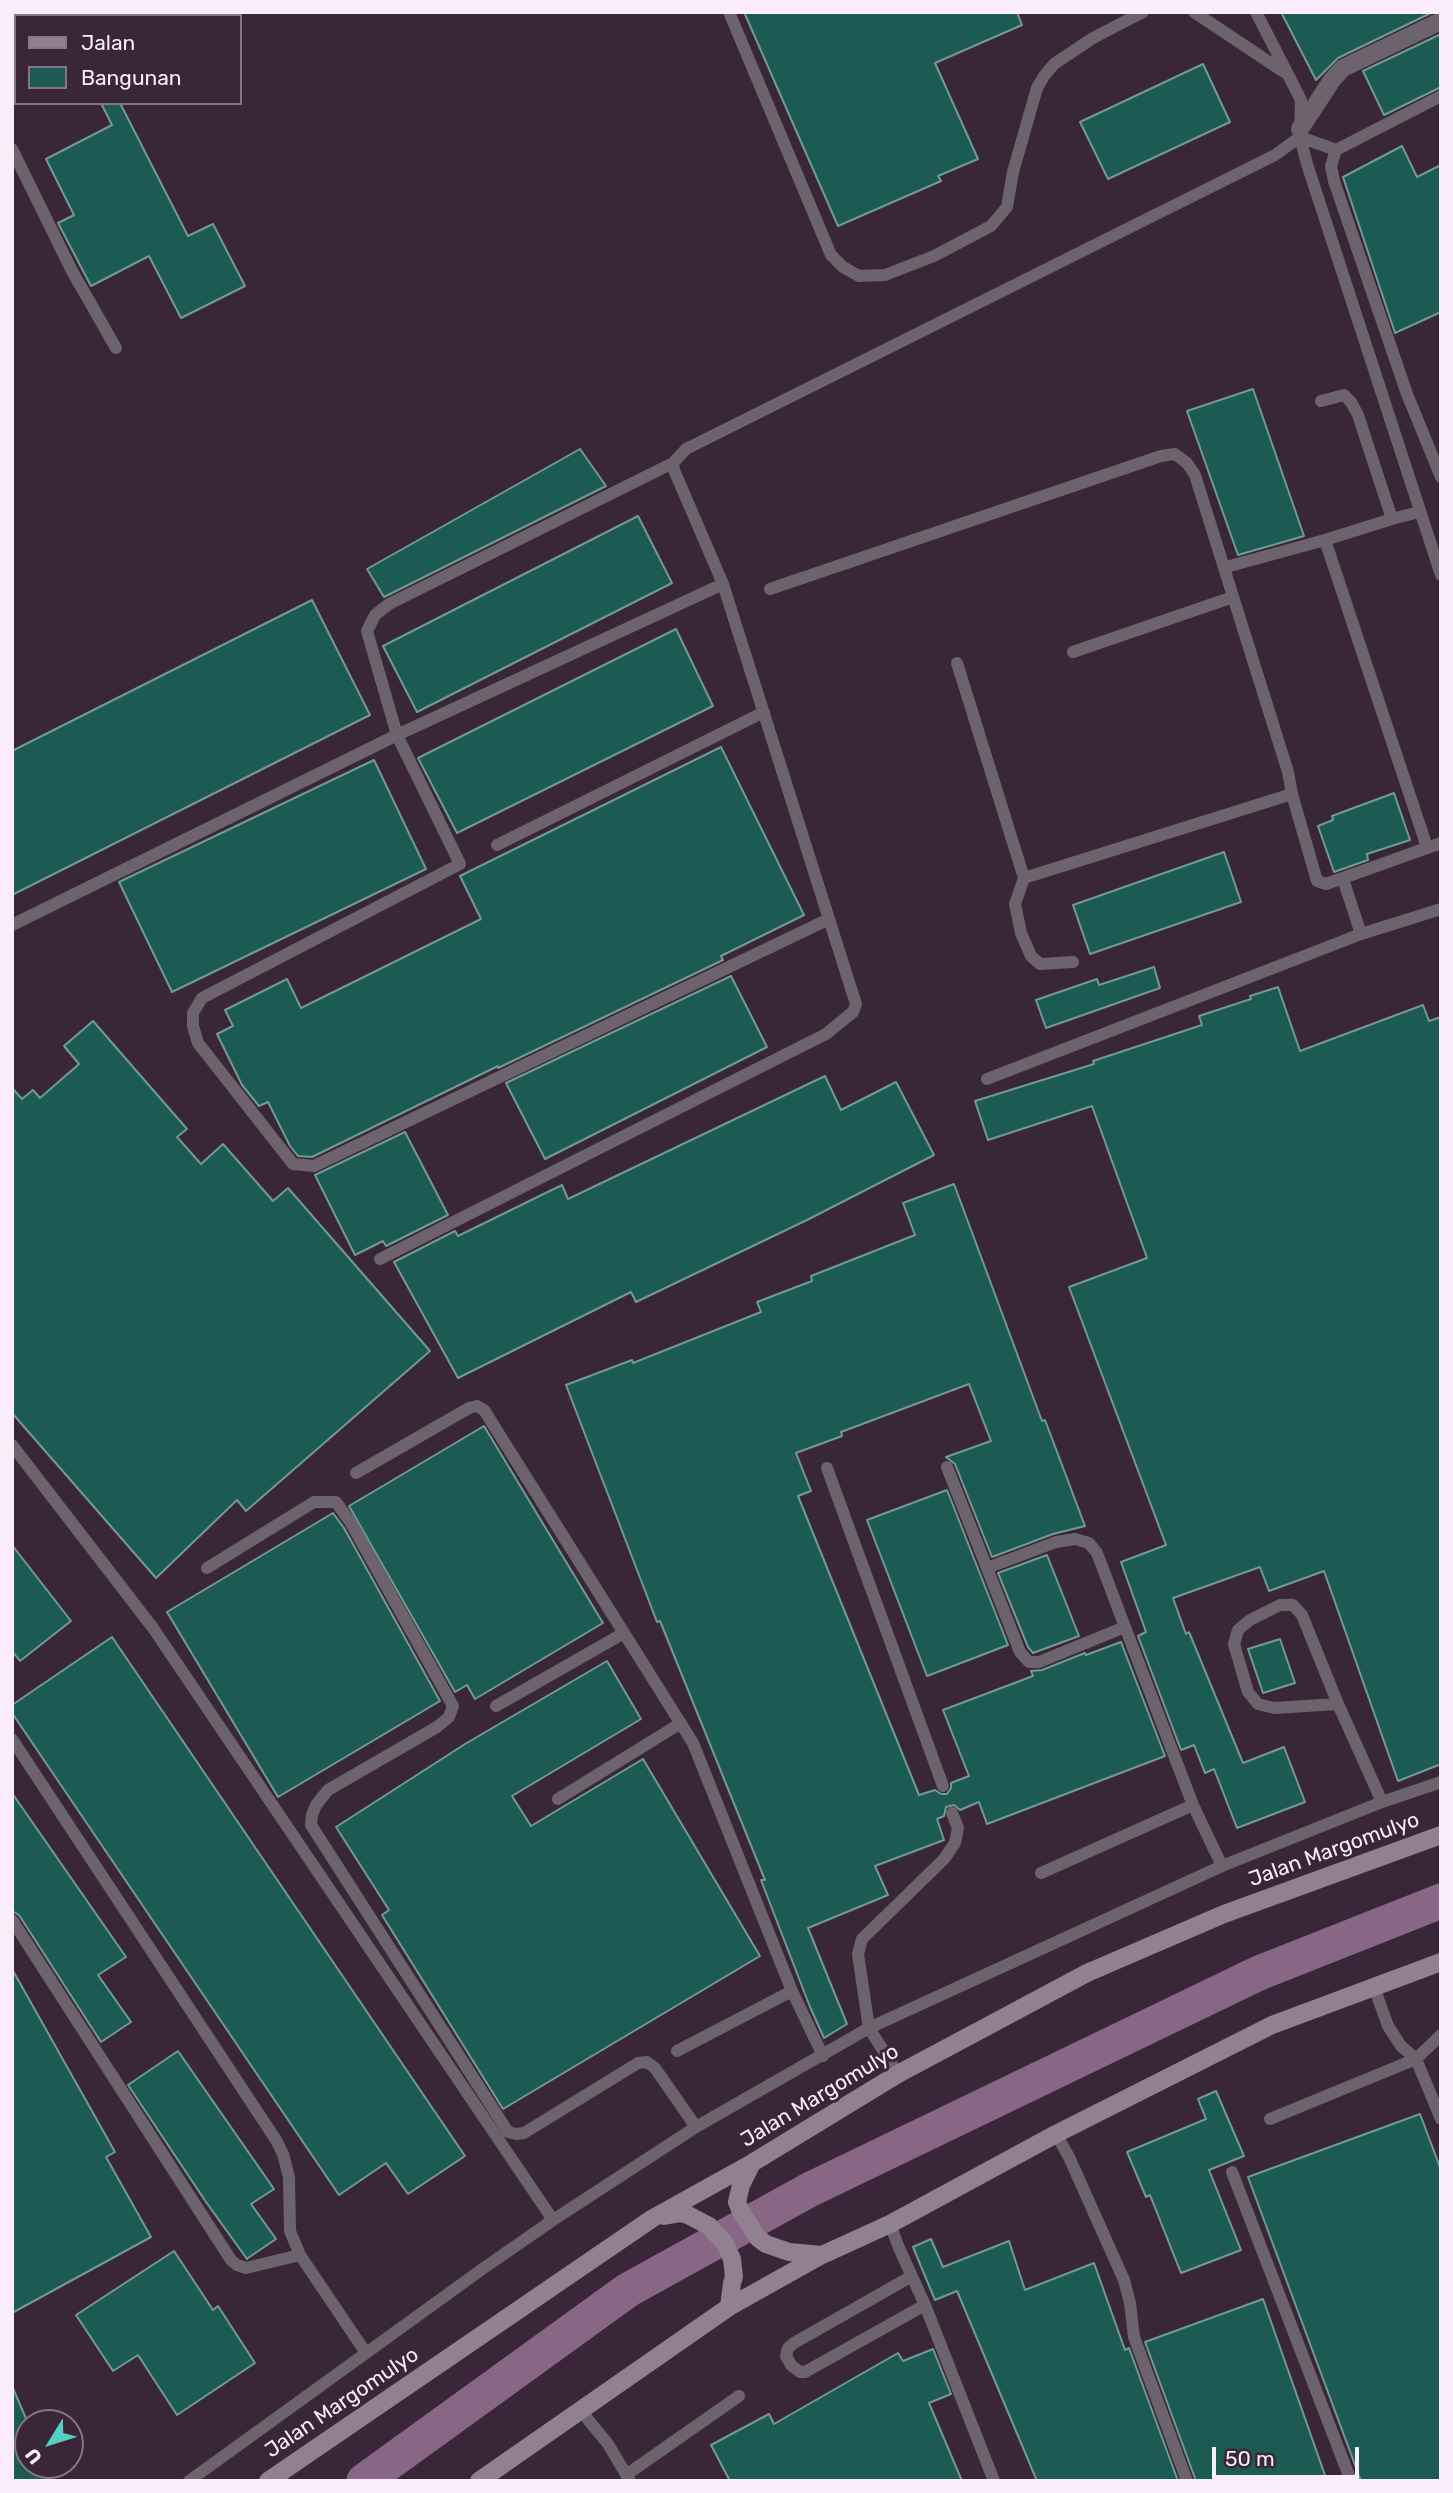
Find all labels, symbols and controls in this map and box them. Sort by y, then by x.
legend [14,14,242,105]
text: Jalan [81,30,135,55]
text: Bangunan [81,65,182,90]
street label: Jalan Margomulyo [1245,1807,1423,1893]
street label: Jalan Margomulyo [737,2039,903,2153]
street label: Jalan Margomulyo [260,2342,424,2464]
north arrow [14,2409,84,2479]
scale bar [1215,2434,1362,2478]
text: U [20,2443,47,2469]
text: 50 m [1225,2446,1275,2471]

